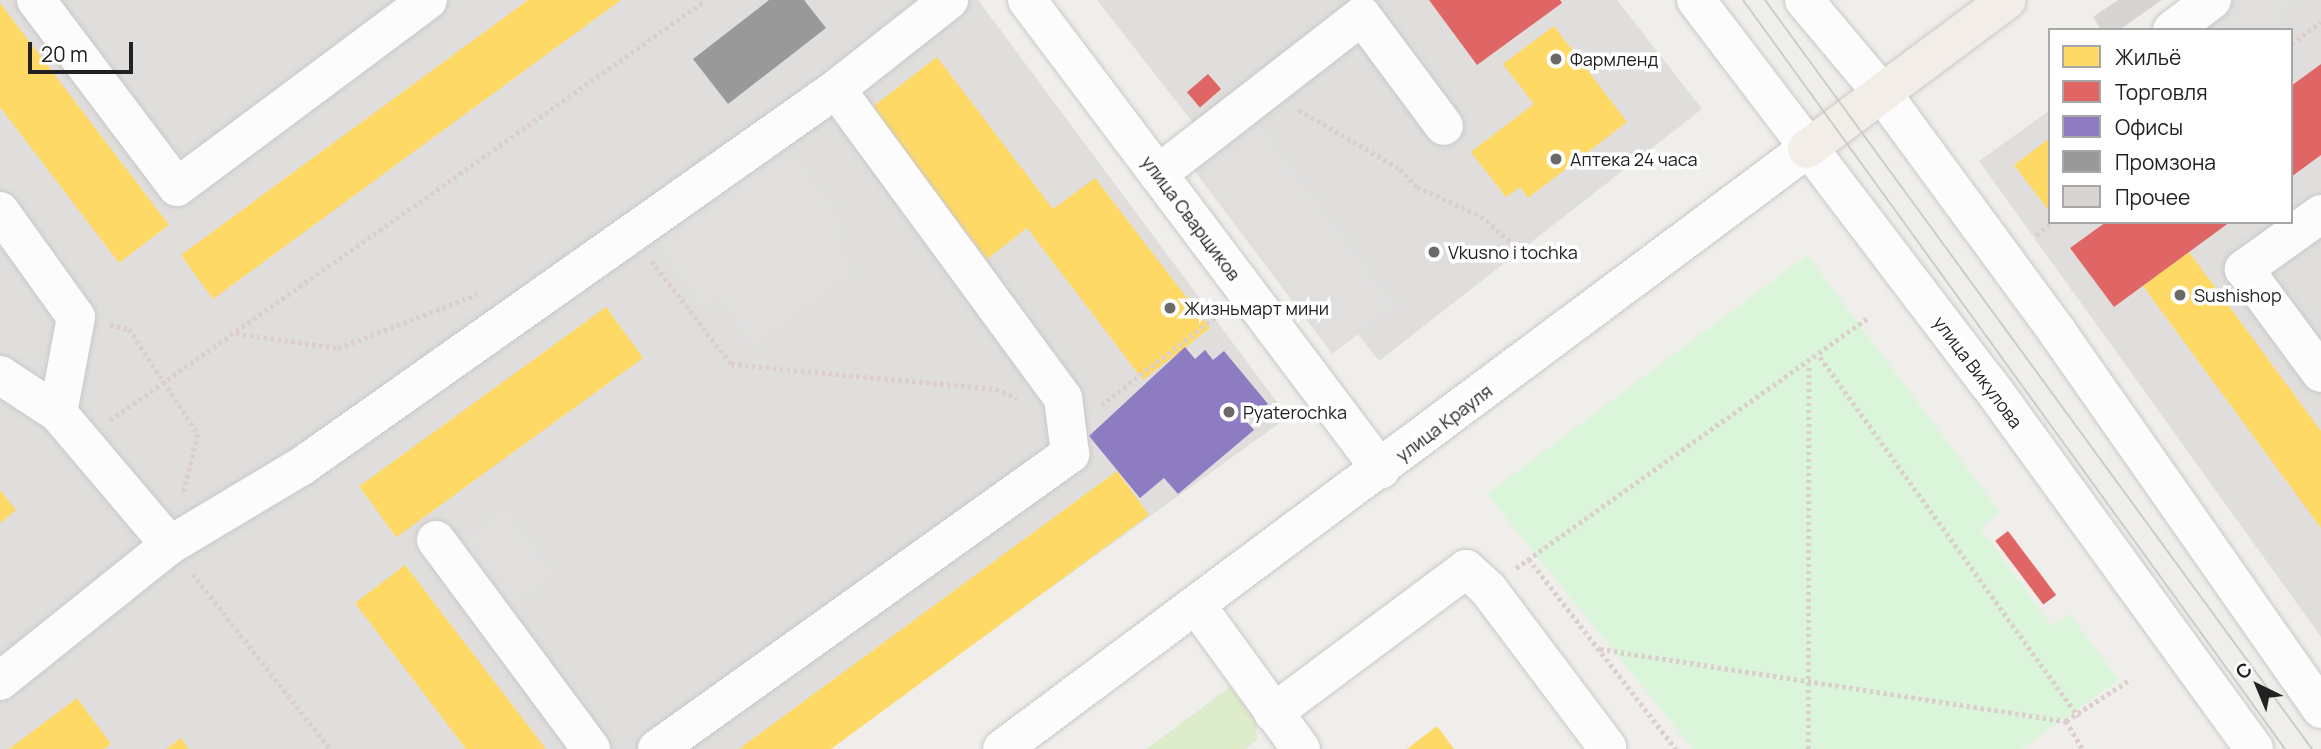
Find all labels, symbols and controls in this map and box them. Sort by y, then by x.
scale bar [32,28,136,72]
legend [2048,28,2293,224]
text: 20 m [41,40,88,68]
text: Жильё [2115,43,2181,71]
place label: Фармленд [1570,48,1658,70]
marker: Фармленд [1548,51,1564,67]
text: Торговля [2115,78,2208,106]
text: Офисы [2115,113,2183,141]
place label: Аптека 24 часа [1570,148,1698,170]
text: Промзона [2115,148,2216,176]
street label: улица Сварщиков [1137,151,1245,285]
marker: Аптека 24 часа [1548,151,1564,167]
text: Прочее [2115,183,2190,211]
place label: Vkusno i tochka [1448,241,1578,263]
marker: Vkusno i tochka [1426,244,1442,260]
place label: Sushishop [2194,284,2282,306]
marker: Sushishop [2172,287,2188,303]
place label: Жизньмарт мини [1184,297,1329,319]
marker: Жизньмарт мини [1162,300,1178,316]
street label: улица Викулова [1929,312,2027,432]
street label: улица Крауля [1392,380,1496,466]
place label: Pyaterochka [1243,401,1347,423]
marker: Pyaterochka [1221,404,1237,420]
north arrow [2223,651,2293,721]
text: С [2230,656,2258,685]

